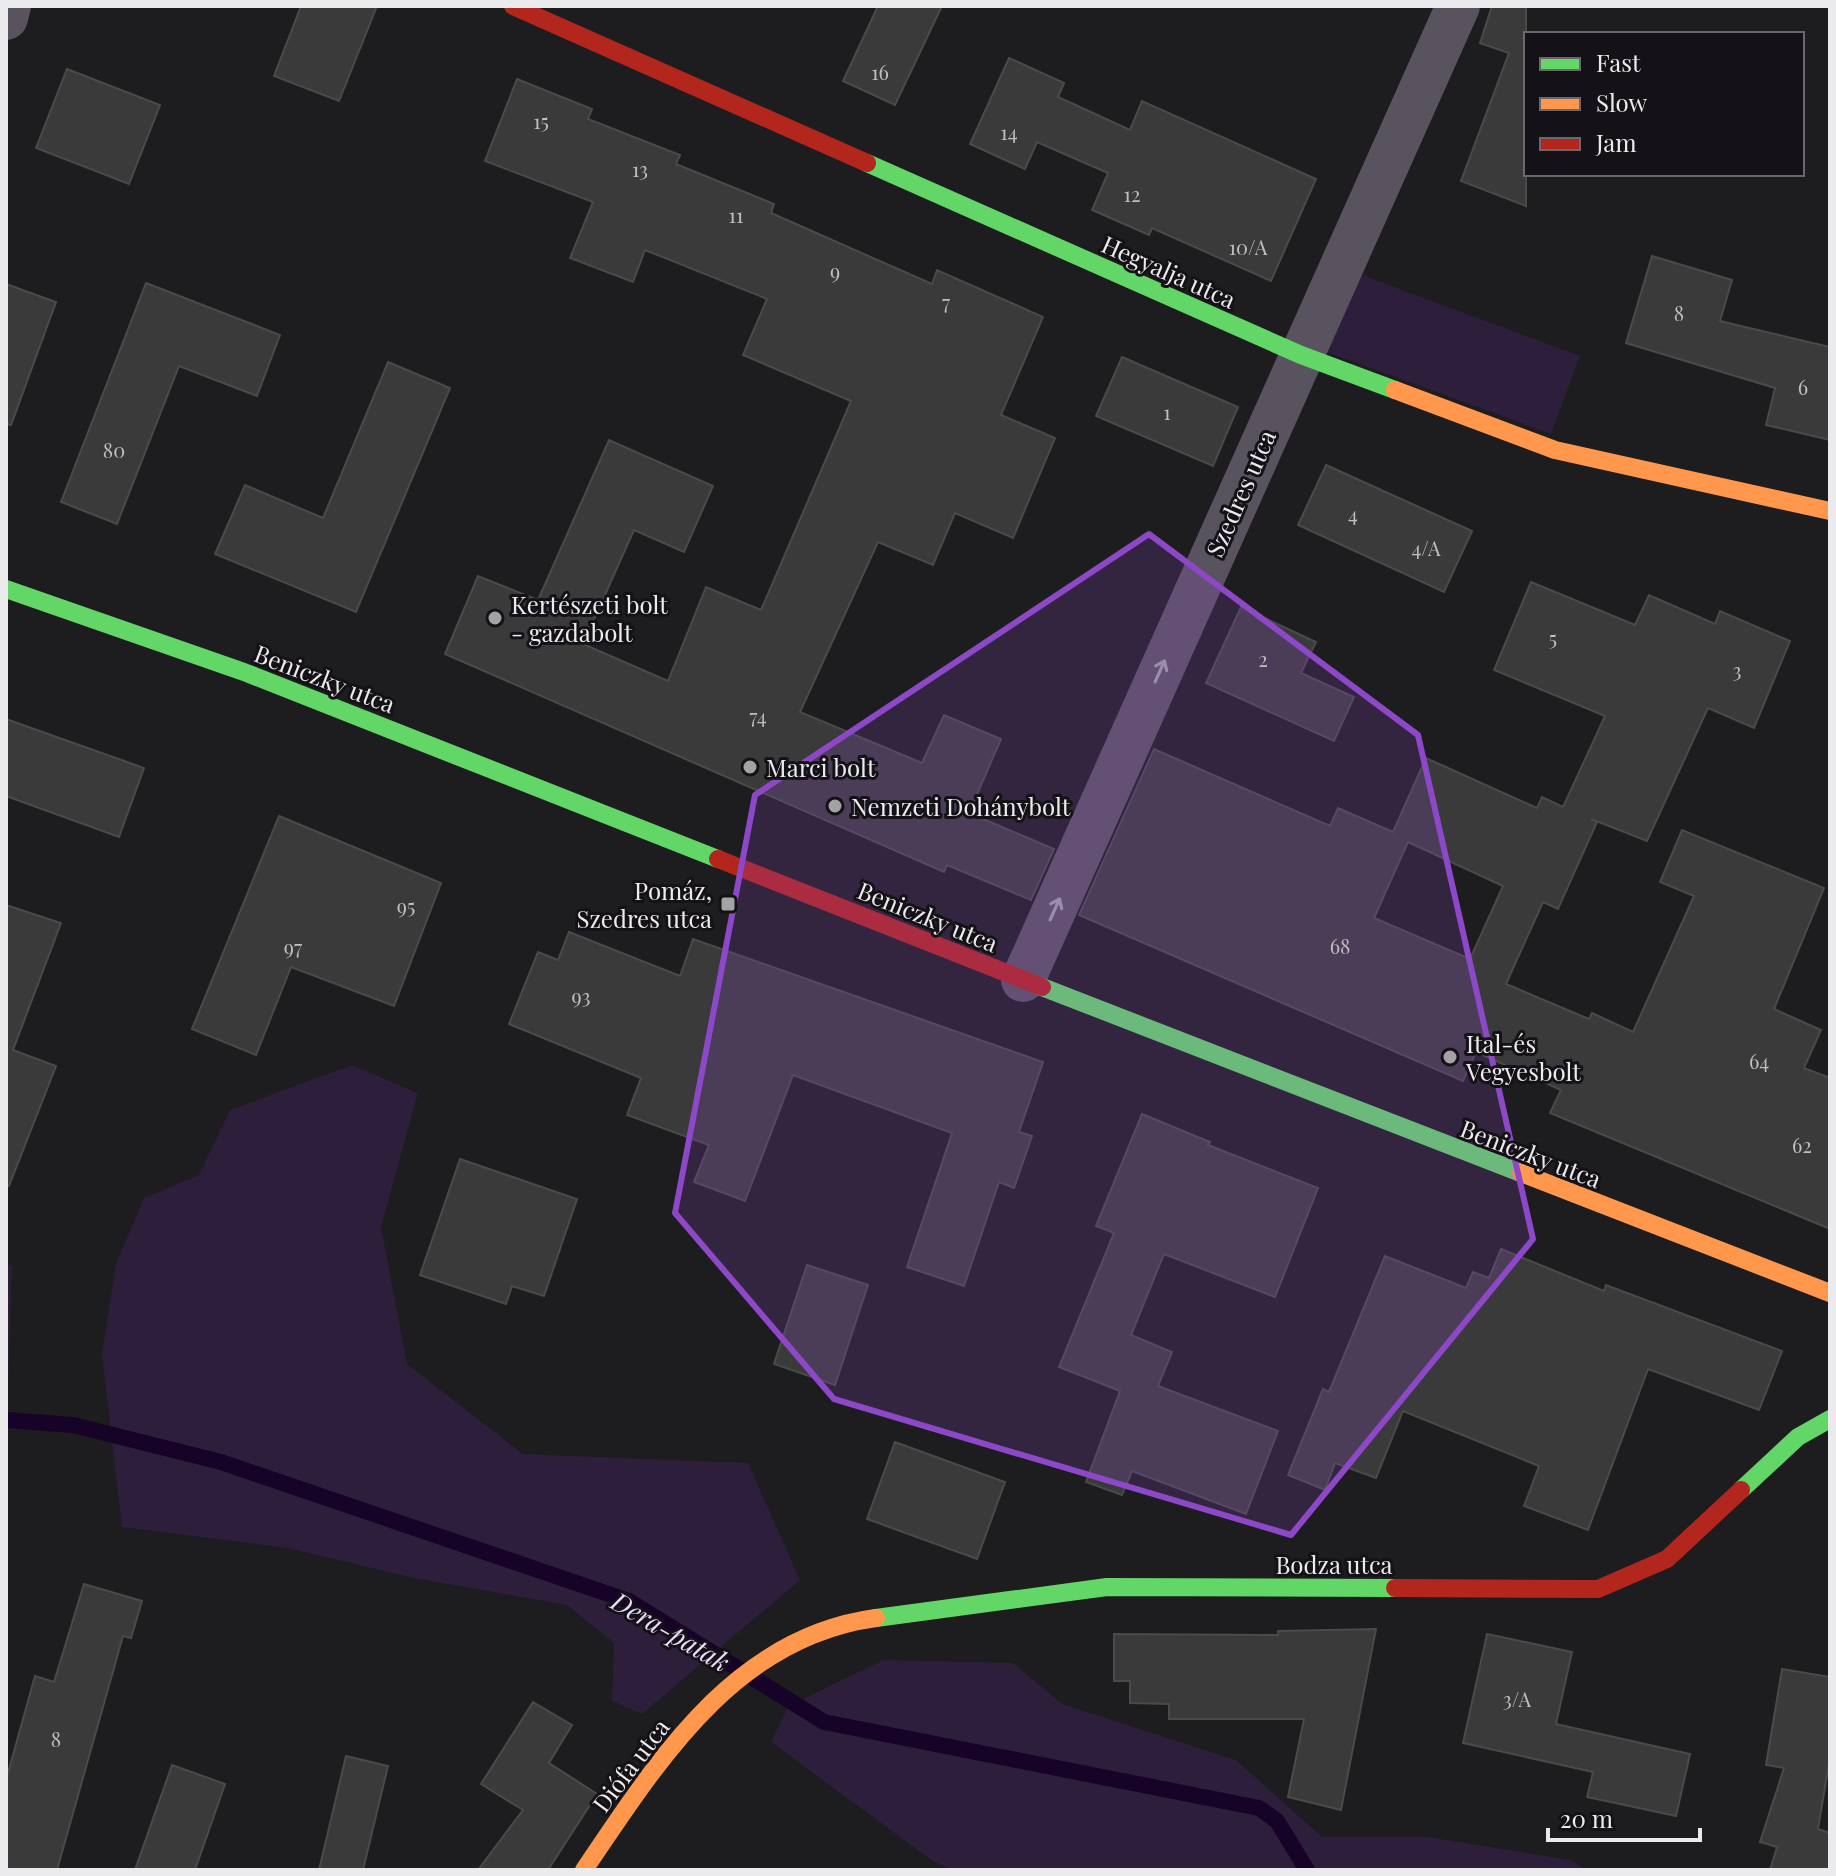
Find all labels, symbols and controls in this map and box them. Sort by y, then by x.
legend [1524,32,1804,176]
text: Fast [1596,46,1641,78]
house number: 16 [871,58,889,85]
text: Slow [1596,86,1648,118]
house number: 15 [533,107,549,134]
house number: 14 [1000,118,1018,145]
text: Jam [1595,126,1637,158]
house number: 13 [632,155,648,182]
house number: 12 [1124,180,1140,207]
house number: 11 [729,201,743,228]
street label: Hegyalja utca [1097,227,1241,315]
house number: 10/A [1229,233,1268,260]
house number: 9 [830,257,840,284]
house number: 7 [942,288,950,315]
house number: 8 [1674,299,1684,326]
house number: 6 [1798,373,1808,400]
house number: 1 [1163,398,1171,425]
street label: Szedres utca [1198,425,1282,561]
house number: 80 [103,436,125,463]
house number: 4 [1348,500,1358,527]
house number: 4/A [1411,534,1441,561]
place label: Kertészeti bolt - gazdabolt [511,588,668,648]
marker: Kertészeti bolt - gazdabolt [486,609,504,627]
house number: 5 [1549,624,1557,651]
street label: Beniczky utca [250,636,400,720]
house number: 2 [1258,645,1268,672]
house number: 3 [1732,656,1742,683]
one-way arrow [1154,660,1169,684]
house number: 74 [749,702,767,729]
place label: Marci bolt [766,751,876,783]
marker: Marci bolt [741,758,759,776]
place label: Nemzeti Dohánybolt [851,790,1071,822]
marker: Nemzeti Dohánybolt [826,797,844,815]
street label: Beniczky utca [853,873,1003,959]
place label: Pomáz, Szedres utca [576,874,712,934]
house number: 95 [397,892,415,919]
marker: Pomáz, Szedres utca [719,895,737,913]
one-way arrow [1048,897,1063,922]
house number: 68 [1330,932,1350,959]
house number: 97 [284,933,302,960]
house number: 93 [571,982,591,1009]
place label: Ital-és Vegyesbolt [1465,1027,1581,1087]
house number: 64 [1749,1047,1769,1074]
marker: Ital-és Vegyesbolt [1441,1048,1459,1066]
street label: Beniczky utca [1456,1111,1606,1195]
house number: 62 [1792,1131,1812,1158]
street label: Bodza utca [1275,1548,1393,1580]
water label: Dera-patak [605,1583,736,1679]
house number: 3/A [1503,1685,1532,1712]
street label: Diófa utca [584,1712,676,1818]
house number: 8 [51,1725,61,1752]
scale bar [1548,1792,1700,1842]
text: 20 m [1560,1802,1613,1834]

